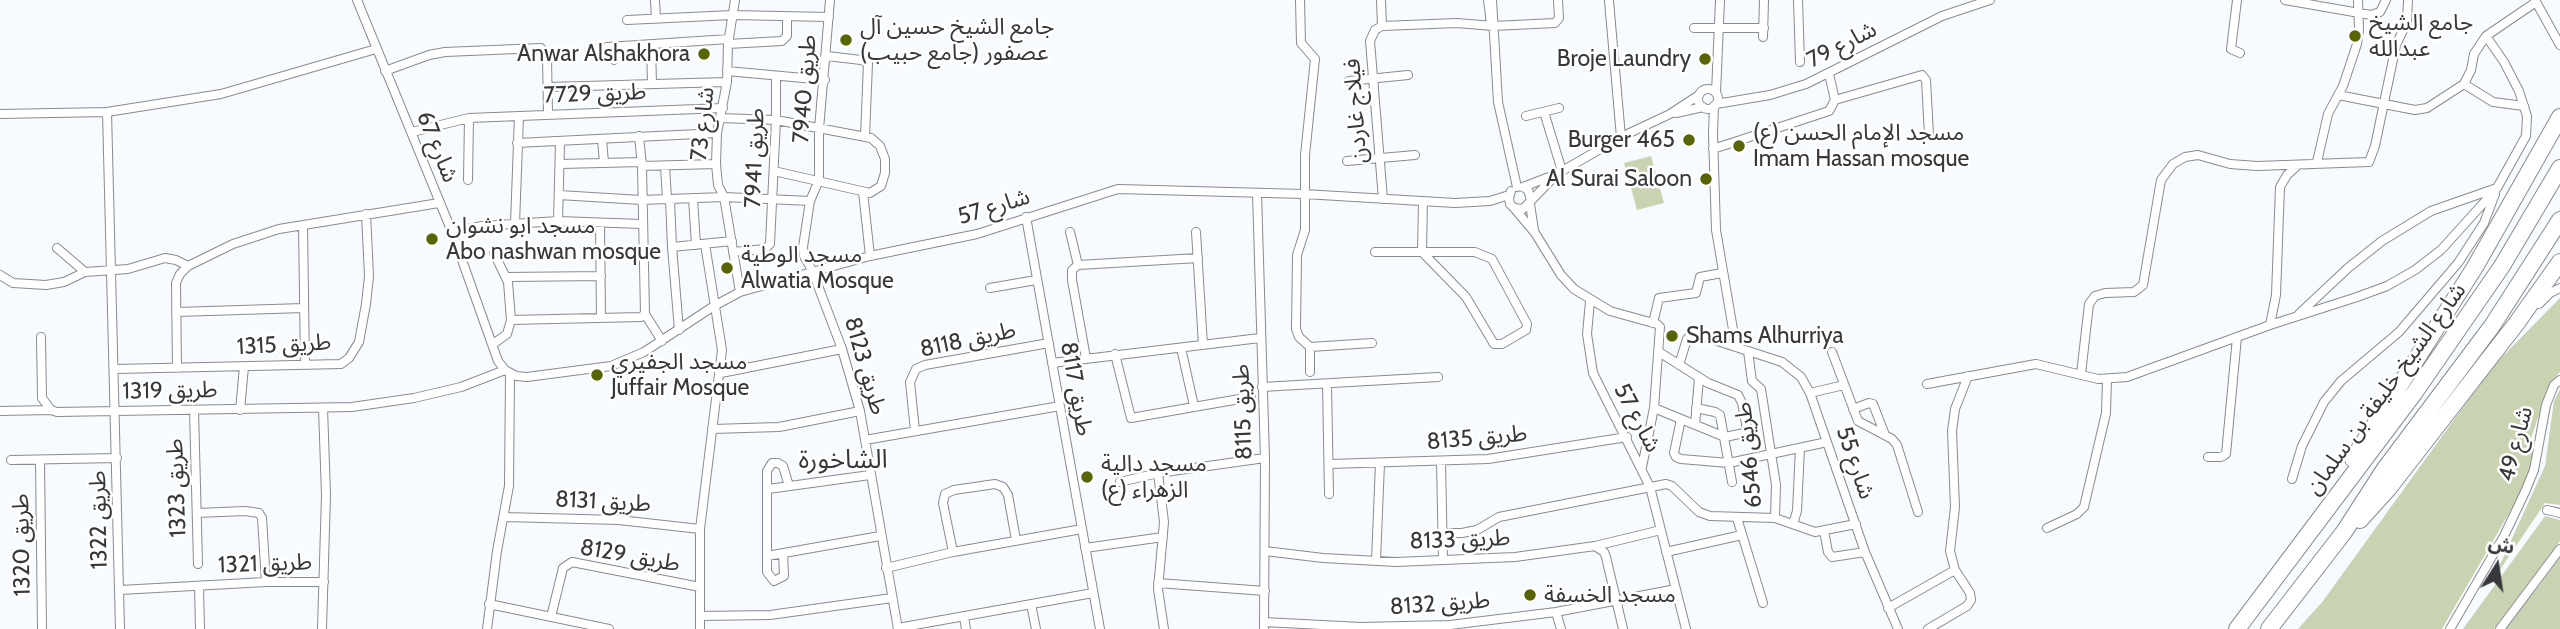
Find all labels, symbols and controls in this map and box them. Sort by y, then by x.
place label: جامع الشيخ عبدالله [2369,9,2473,63]
place label: جامع الشيخ حسين آل عصفور (جامع حبيب) [860,13,1054,67]
street label: شارع 79 [1802,16,1882,74]
marker: جامع الشيخ عبدالله [2347,28,2363,44]
marker: جامع الشيخ حسين آل عصفور (جامع حبيب) [838,32,854,48]
street label: طريق 7940 [787,34,823,144]
place label: Anwar Alshakhora [517,40,690,68]
place label: Broje Laundry [1557,45,1691,73]
marker: Anwar Alshakhora [696,46,712,62]
marker: Broje Laundry [1697,51,1713,67]
street label: فيلاج غاردن [1339,58,1373,164]
street label: طريق 7729 [543,78,647,110]
street label: شارع 73 [685,86,721,162]
street label: شارع 67 [410,107,464,187]
street label: طريق 7941 [739,108,771,208]
place label: مسجد الإمام الحسن (ع) Imam Hassan mosque [1753,119,1969,173]
place label: Burger 465 [1568,126,1675,154]
marker: Burger 465 [1681,132,1697,148]
marker: مسجد الإمام الحسن (ع) Imam Hassan mosque [1731,138,1747,154]
place label: Al Surai Saloon [1546,165,1692,193]
marker: Al Surai Saloon [1698,171,1714,187]
street label: شارع 57 [955,183,1033,231]
place label: مسجد ابو نشوان Abo nashwan mosque [446,212,661,266]
marker: مسجد ابو نشوان Abo nashwan mosque [424,231,440,247]
place label: مسجد الوطية Alwatia Mosque [741,241,894,295]
marker: مسجد الوطية Alwatia Mosque [719,260,735,276]
street label: شارع الشيخ خليفة بن سلمان [2300,278,2472,500]
street label: طريق 8123 [838,314,892,418]
street label: طريق 8118 [917,316,1019,364]
place label: Shams Alhurriya [1686,322,1844,350]
marker: Shams Alhurriya [1664,328,1680,344]
street label: طريق 1315 [236,329,332,361]
street label: طريق 8117 [1054,340,1098,438]
place label: مسجد الجفيري Juffair Mosque [611,348,749,402]
street label: طريق 8115 [1228,364,1258,460]
marker: مسجد الجفيري Juffair Mosque [589,367,605,383]
street label: طريق 1319 [122,376,218,406]
street label: شارع 57 [1607,379,1667,457]
street label: طريق 6546 [1730,401,1768,509]
street label: شارع 49 [2493,404,2539,484]
street label: طريق 8135 [1426,420,1528,456]
street label: شارع 55 [1830,423,1880,503]
street label: طريق 1323 [161,438,193,538]
district label: الشاخورة [798,444,888,476]
place label: مسجد دالية الزهراء (ع) [1101,450,1207,504]
marker: مسجد دالية الزهراء (ع) [1079,469,1095,485]
street label: طريق 1322 [84,470,114,570]
street label: طريق 8131 [554,486,652,518]
street label: طريق 1320 [7,493,37,597]
street label: طريق 8133 [1409,524,1511,556]
north arrow [2462,531,2532,601]
text: ش [2486,531,2517,559]
street label: طريق 8129 [578,534,682,578]
street label: طريق 1321 [217,549,313,579]
place label: مسجد الخسفة [1544,581,1676,609]
street label: طريق 8132 [1389,587,1491,621]
marker: مسجد الخسفة [1522,587,1538,603]

